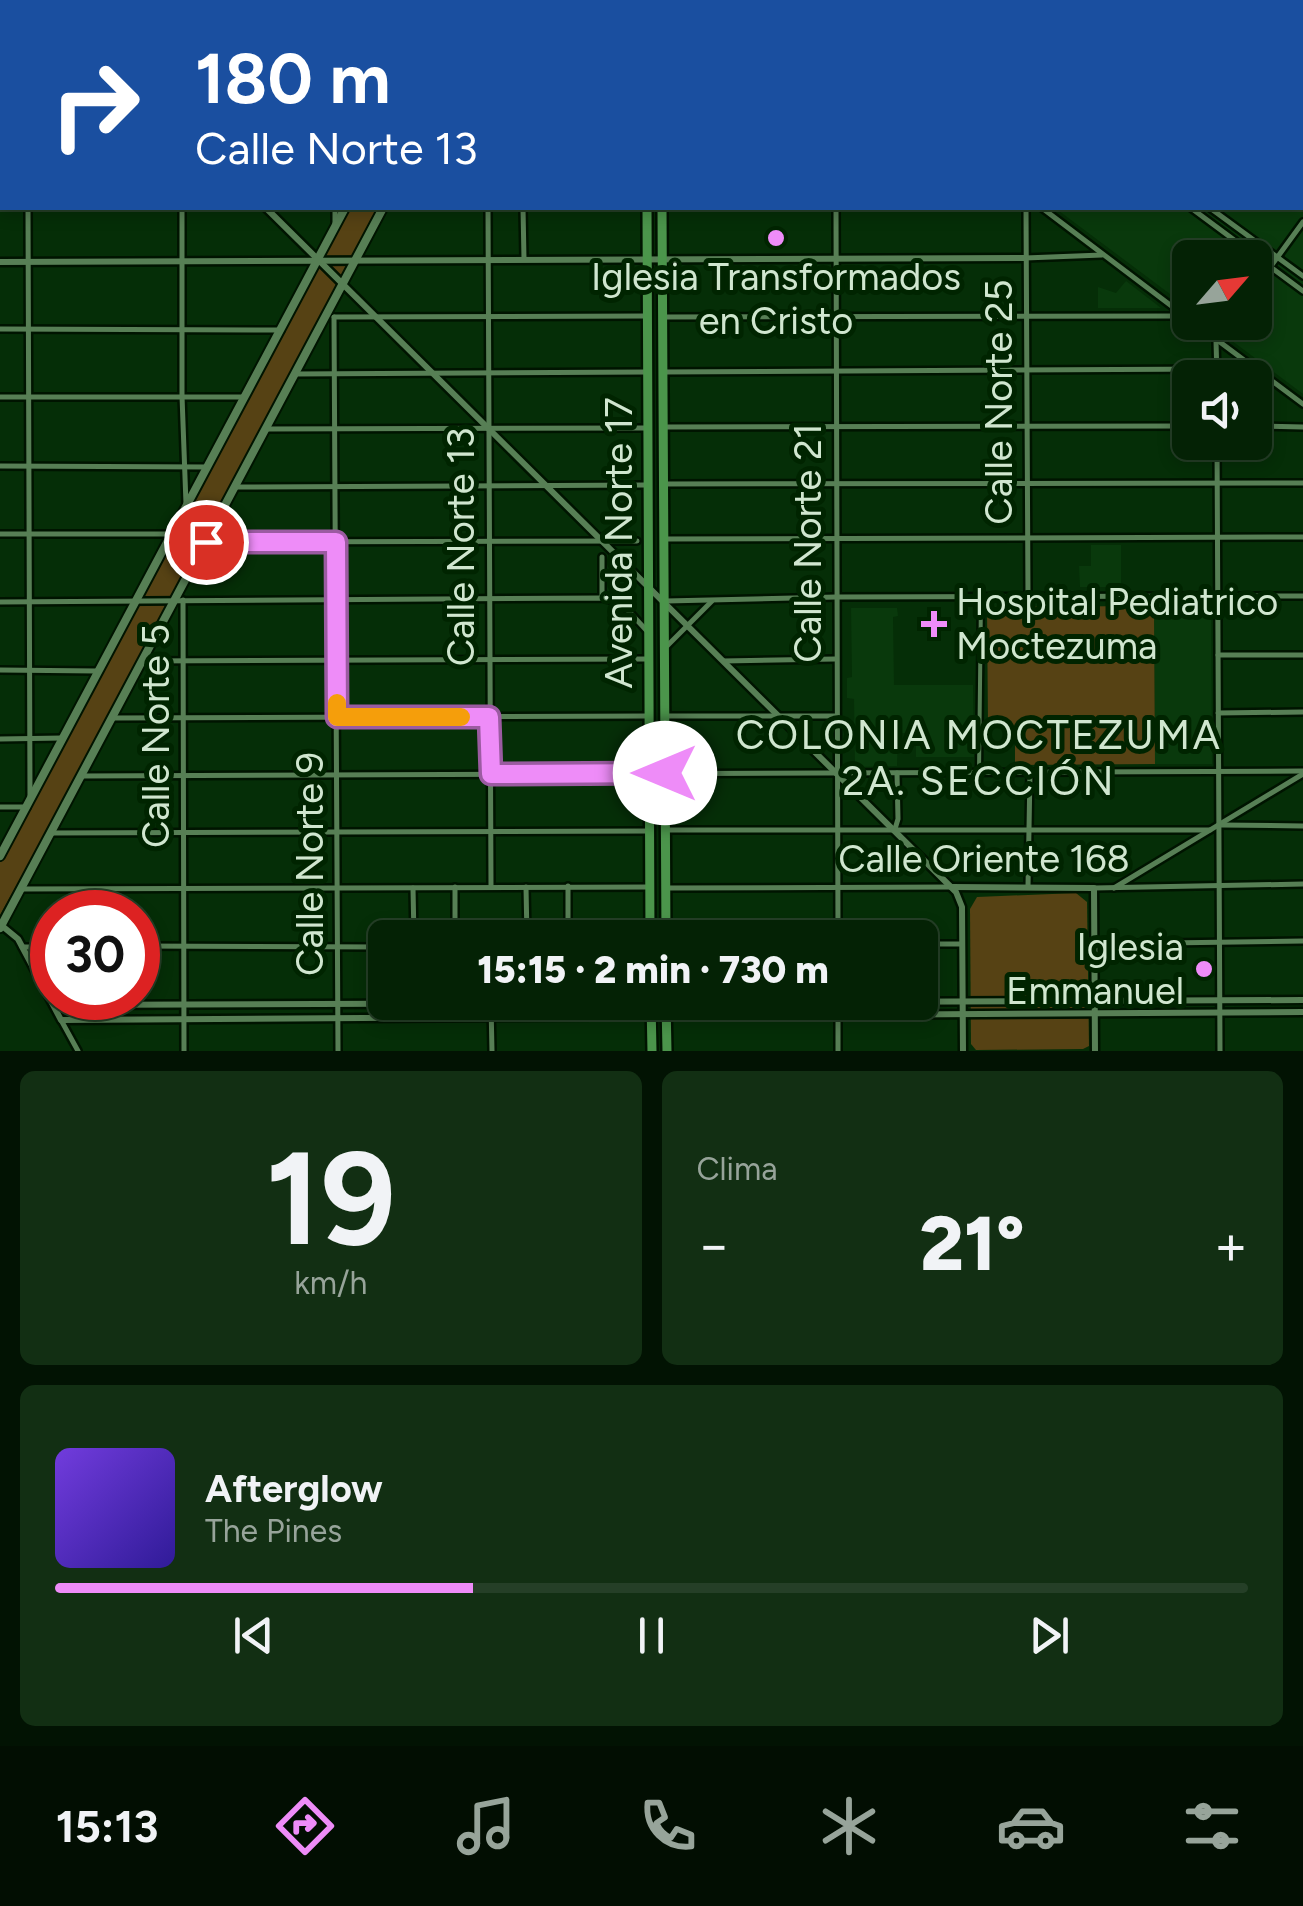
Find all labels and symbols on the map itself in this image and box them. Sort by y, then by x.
marker: Iglesia Transformados en Cristo [765,227,787,249]
north arrow [1172,240,1272,340]
place label: Iglesia Transformados en Cristo [591,254,961,344]
street label: Calle Norte 25 [976,279,1022,525]
street label: Avenida Norte 17 [596,397,642,689]
street label: Calle Norte 21 [785,423,831,663]
street label: Calle Norte 13 [438,428,484,666]
pin [164,500,249,585]
place label: Hospital Pediatrico Moctezuma [956,579,1278,669]
marker: Hospital Pediatrico Moctezuma [921,611,947,637]
street label: Calle Norte 5 [133,624,179,848]
district label: COLONIA MOCTEZUMA 2A. SECCIÓN [736,711,1222,805]
position arrow [613,721,717,825]
street label: Calle Norte 9 [287,752,333,976]
street label: Calle Oriente 168 [838,836,1130,882]
speed limit sign: 30 [30,890,160,1020]
place label: Iglesia Emmanuel [1006,924,1184,1014]
marker: Iglesia Emmanuel [1193,958,1215,980]

